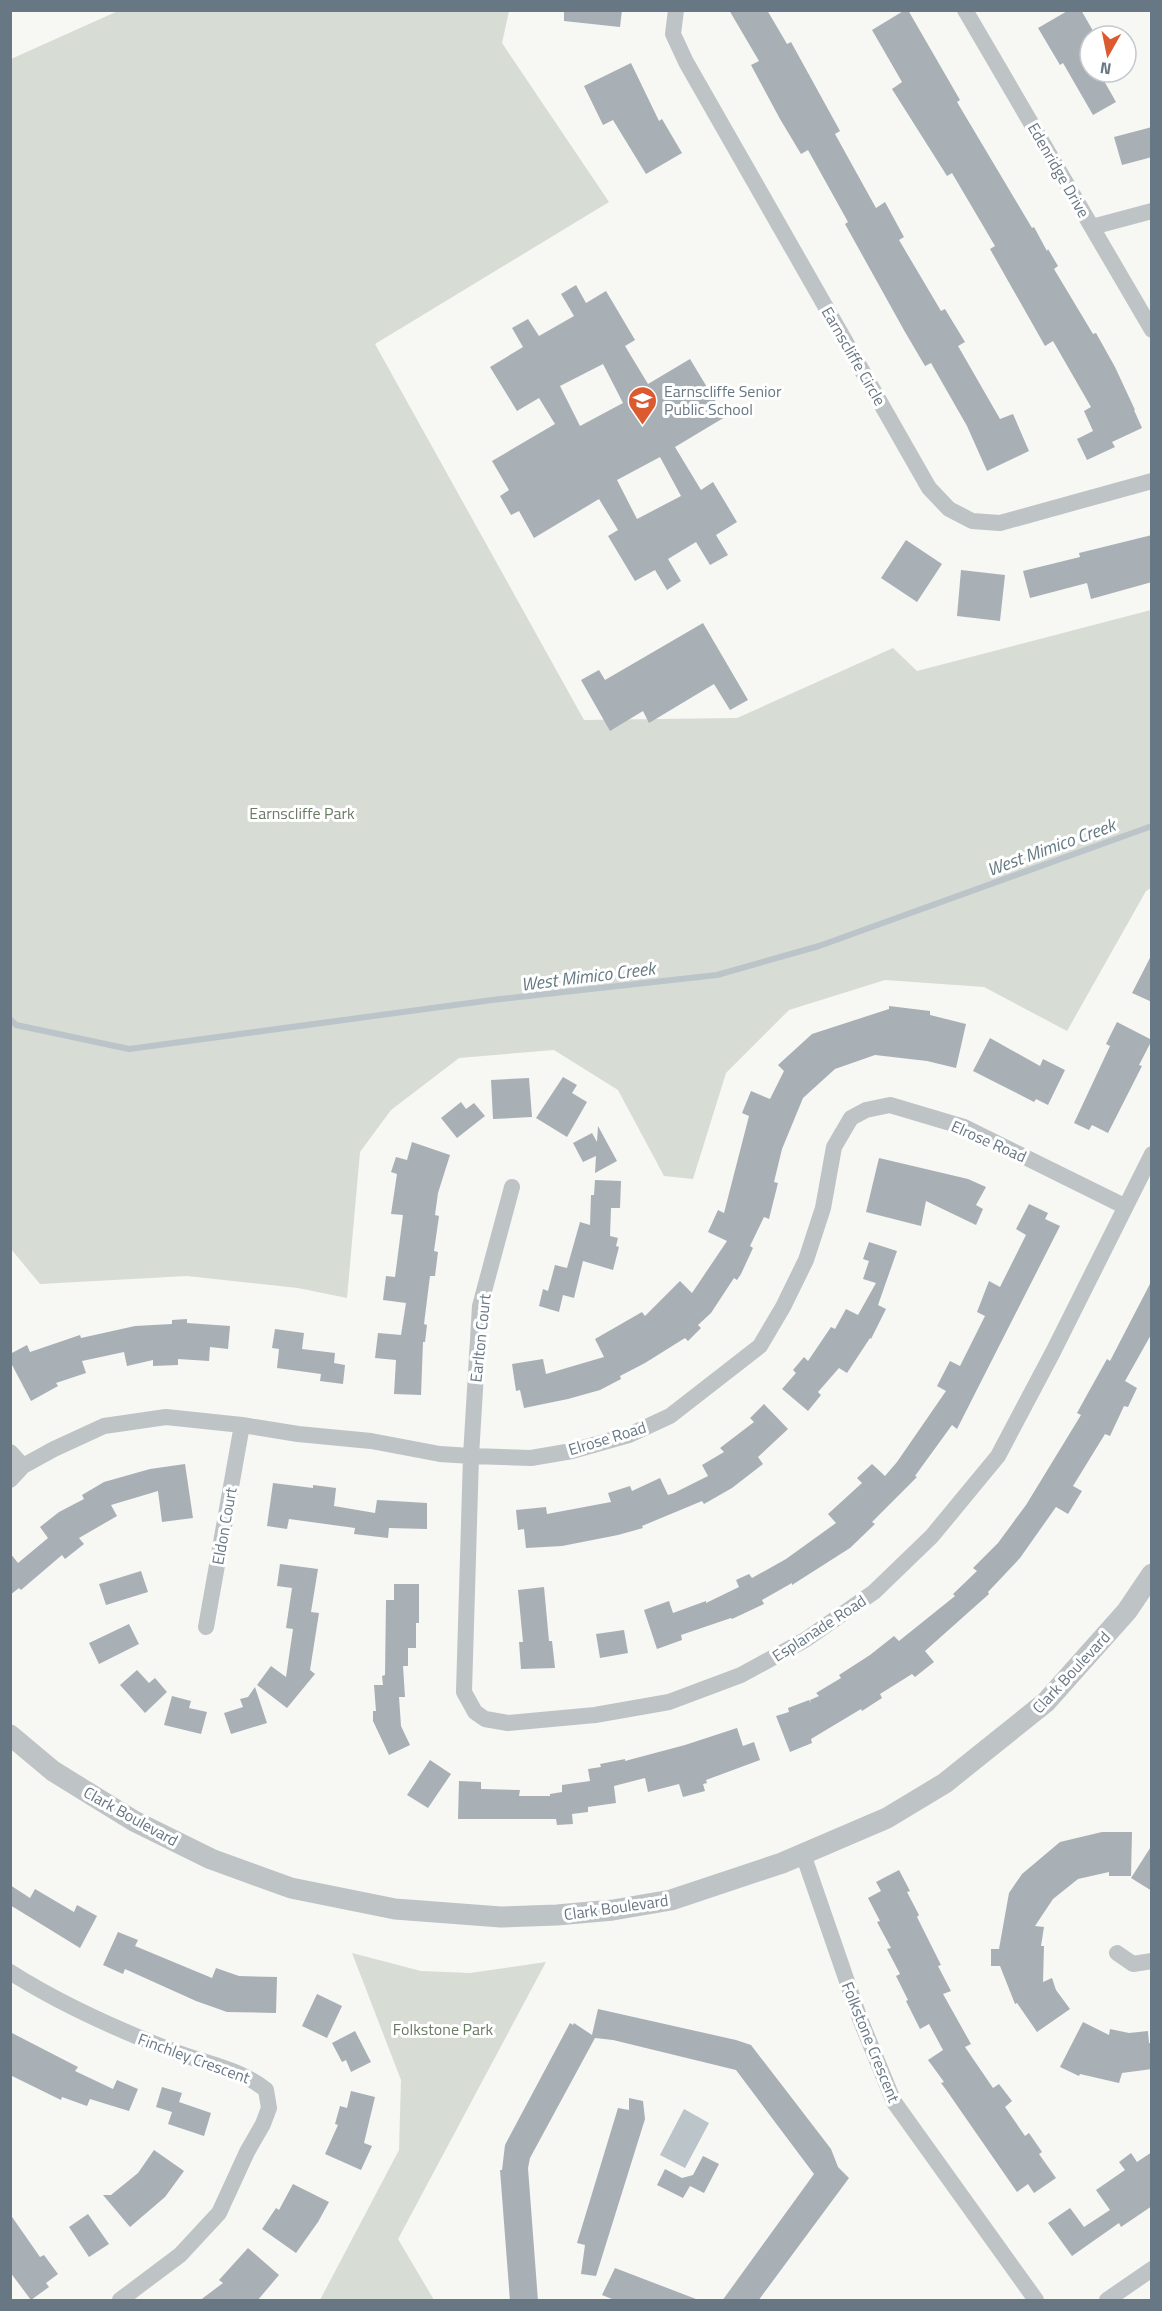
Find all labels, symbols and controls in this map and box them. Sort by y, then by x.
north arrow [1078,24,1138,84]
text: N [1098,56,1113,82]
street label: Edenridge Drive [1022,118,1096,222]
street label: Earnscliffe Circle [816,302,892,410]
place label: Earnscliffe Senior Public School [664,379,782,421]
school or university icon: Earnscliffe Senior Public School [627,384,659,426]
park label: Earnscliffe Park [249,801,355,825]
water label: West Mimico Creek [983,811,1121,883]
water label: West Mimico Creek [519,954,659,998]
street label: Elrose Road [948,1114,1030,1168]
street label: Earlton Court [463,1292,497,1383]
street label: Elrose Road [565,1415,649,1461]
street label: Eldon Court [205,1485,243,1567]
street label: Esplanade Road [767,1589,871,1667]
street label: Clark Boulevard [1026,1625,1116,1719]
street label: Clark Boulevard [79,1780,183,1852]
street label: Clark Boulevard [562,1888,670,1926]
street label: Folkstone Crescent [836,1978,906,2106]
park label: Folkstone Park [393,2017,493,2041]
street label: Finchley Crescent [135,2027,254,2090]

